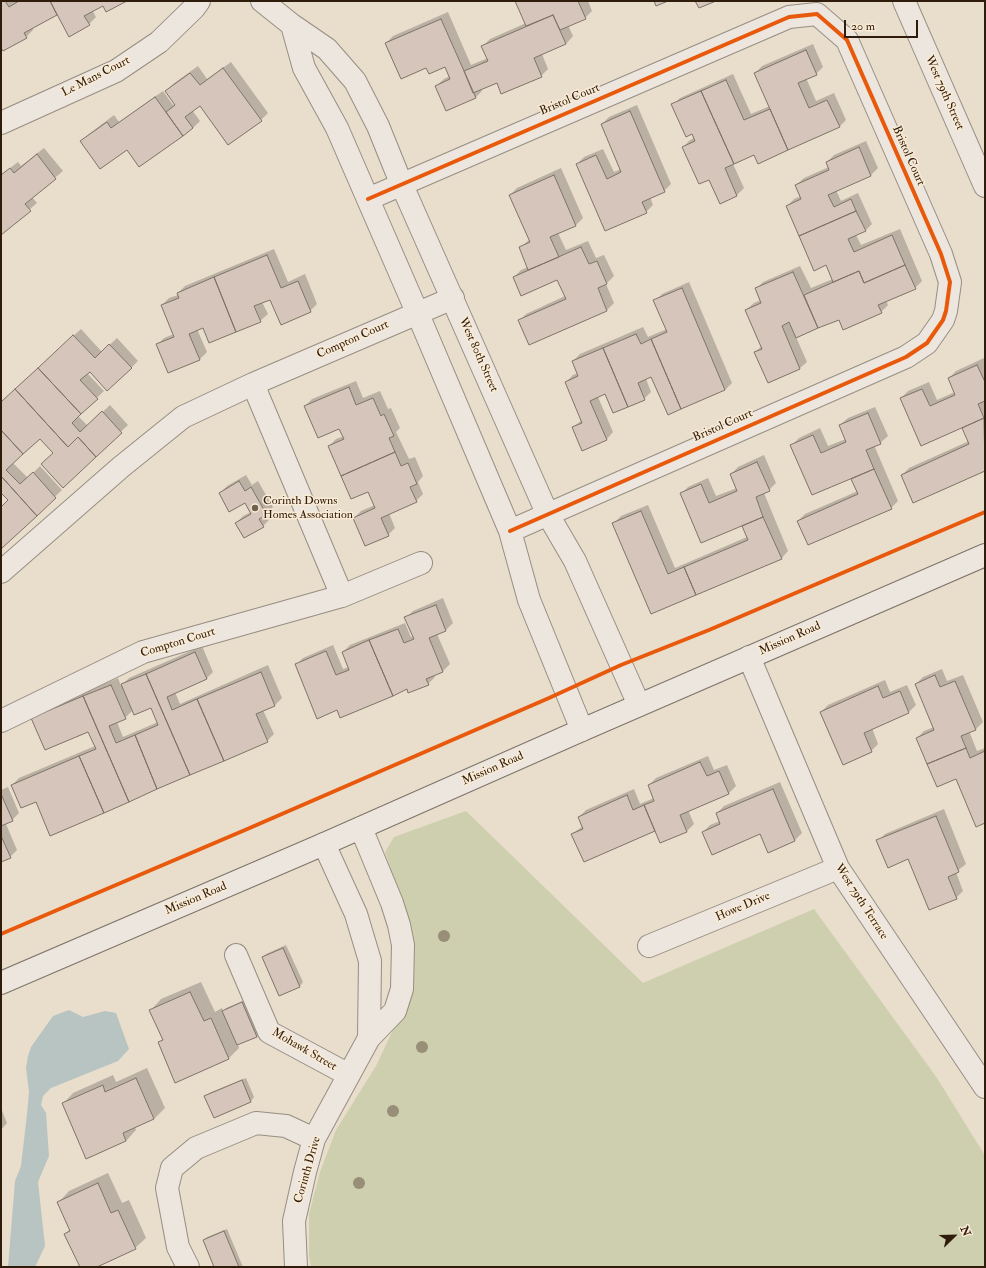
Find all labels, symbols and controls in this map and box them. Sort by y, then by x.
scale bar [846,12,920,38]
text: 20 m [851,19,875,34]
street label: Le Mans Court [59,54,133,100]
street label: West 79th Street [921,54,967,132]
street label: Bristol Court [538,81,602,119]
street label: Bristol Court [888,124,928,188]
street label: West 80th Street [455,315,501,395]
street label: Compton Court [315,318,391,362]
street label: Bristol Court [691,406,755,446]
place label: Corinth Downs Homes Association [263,494,353,522]
marker: Corinth Downs Homes Association [250,503,260,513]
street label: Mission Road [757,619,823,659]
street label: Compton Court [139,625,217,661]
street label: Mission Road [460,749,526,789]
street label: West 79th Terrace [831,862,891,942]
street label: Mission Road [163,880,229,918]
street label: Howe Drive [714,889,772,925]
street label: Mohawk Street [269,1026,339,1074]
street label: Corinth Drive [292,1135,324,1205]
north arrow [934,1216,974,1256]
text: N [958,1224,973,1238]

